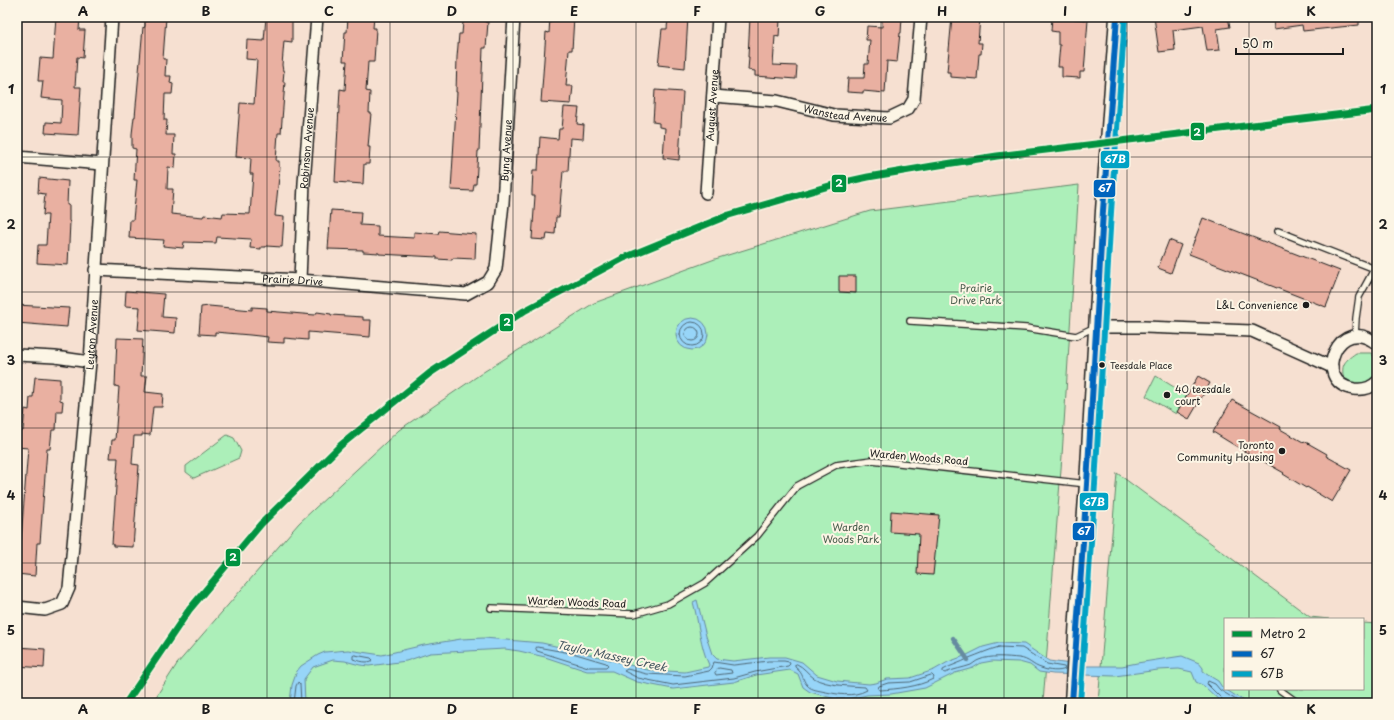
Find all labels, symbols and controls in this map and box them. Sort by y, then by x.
text: A [78,1,88,20]
text: B [202,1,211,20]
text: C [324,1,334,20]
text: D [447,1,457,20]
text: E [570,1,578,20]
text: F [693,1,701,20]
text: G [815,1,825,20]
text: H [937,1,947,20]
text: I [1063,1,1067,20]
text: J [1184,1,1192,20]
text: K [1306,1,1316,20]
scale bar [1236,30,1343,56]
text: 50 m [1242,34,1273,52]
street label: August Avenue [702,68,721,142]
text: 1 [8,79,14,98]
text: 1 [1380,79,1386,98]
street label: Wanstead Avenue [802,100,888,125]
street label: Robinson Avenue [296,106,317,189]
street label: Byng Avenue [496,118,515,182]
line badge: 2 [1190,122,1205,141]
text: 2 [1193,123,1201,140]
line badge: 67B [1100,150,1130,169]
text: 67B [1104,150,1126,167]
line badge: 2 [831,174,847,193]
text: 2 [835,174,843,191]
line badge: 67 [1093,179,1116,198]
text: 67 [1098,179,1113,196]
text: 2 [6,214,16,233]
text: 2 [1378,214,1388,233]
street label: Prairie Drive [262,270,324,289]
park label: Prairie Drive Park [950,280,1002,307]
place label: L&L Convenience [1216,297,1299,312]
street label: Leyton Avenue [81,298,101,371]
marker: L&L Convenience [1301,300,1311,310]
line badge: 2 [499,313,514,332]
text: 2 [503,313,511,330]
text: 3 [7,350,16,369]
text: 3 [1379,350,1388,369]
place label: Teesdale Place [1110,358,1172,372]
marker: Teesdale Place [1097,360,1107,370]
place label: 40 teesdale court [1175,381,1231,408]
marker: 40 teesdale court [1162,390,1172,400]
place label: Toronto Community Housing [1177,437,1274,465]
street label: Warden Woods Road [869,445,969,468]
marker: Toronto Community Housing [1277,446,1287,456]
text: 4 [7,485,16,504]
text: 4 [1379,485,1388,504]
line badge: 67B [1079,492,1109,511]
text: 67B [1083,493,1105,510]
park label: Warden Woods Park [823,519,879,546]
line badge: 67 [1072,522,1095,541]
text: 67 [1077,522,1092,539]
line badge: 2 [225,548,241,567]
text: 2 [229,548,237,565]
street label: Warden Woods Road [528,592,627,611]
legend [1224,618,1364,690]
text: 5 [7,620,15,639]
text: 5 [1379,620,1387,639]
text: Metro 2 [1260,624,1306,642]
water label: Taylor Massey Creek [556,636,670,676]
text: 67 [1260,644,1275,662]
text: 67B [1260,664,1284,682]
text: A [78,699,88,718]
text: B [202,699,211,718]
text: C [324,699,334,718]
text: D [447,699,457,718]
text: E [570,699,578,718]
text: F [693,699,701,718]
text: G [815,699,825,718]
text: H [937,699,947,718]
text: I [1063,699,1067,718]
text: J [1184,699,1192,718]
text: K [1306,699,1316,718]

